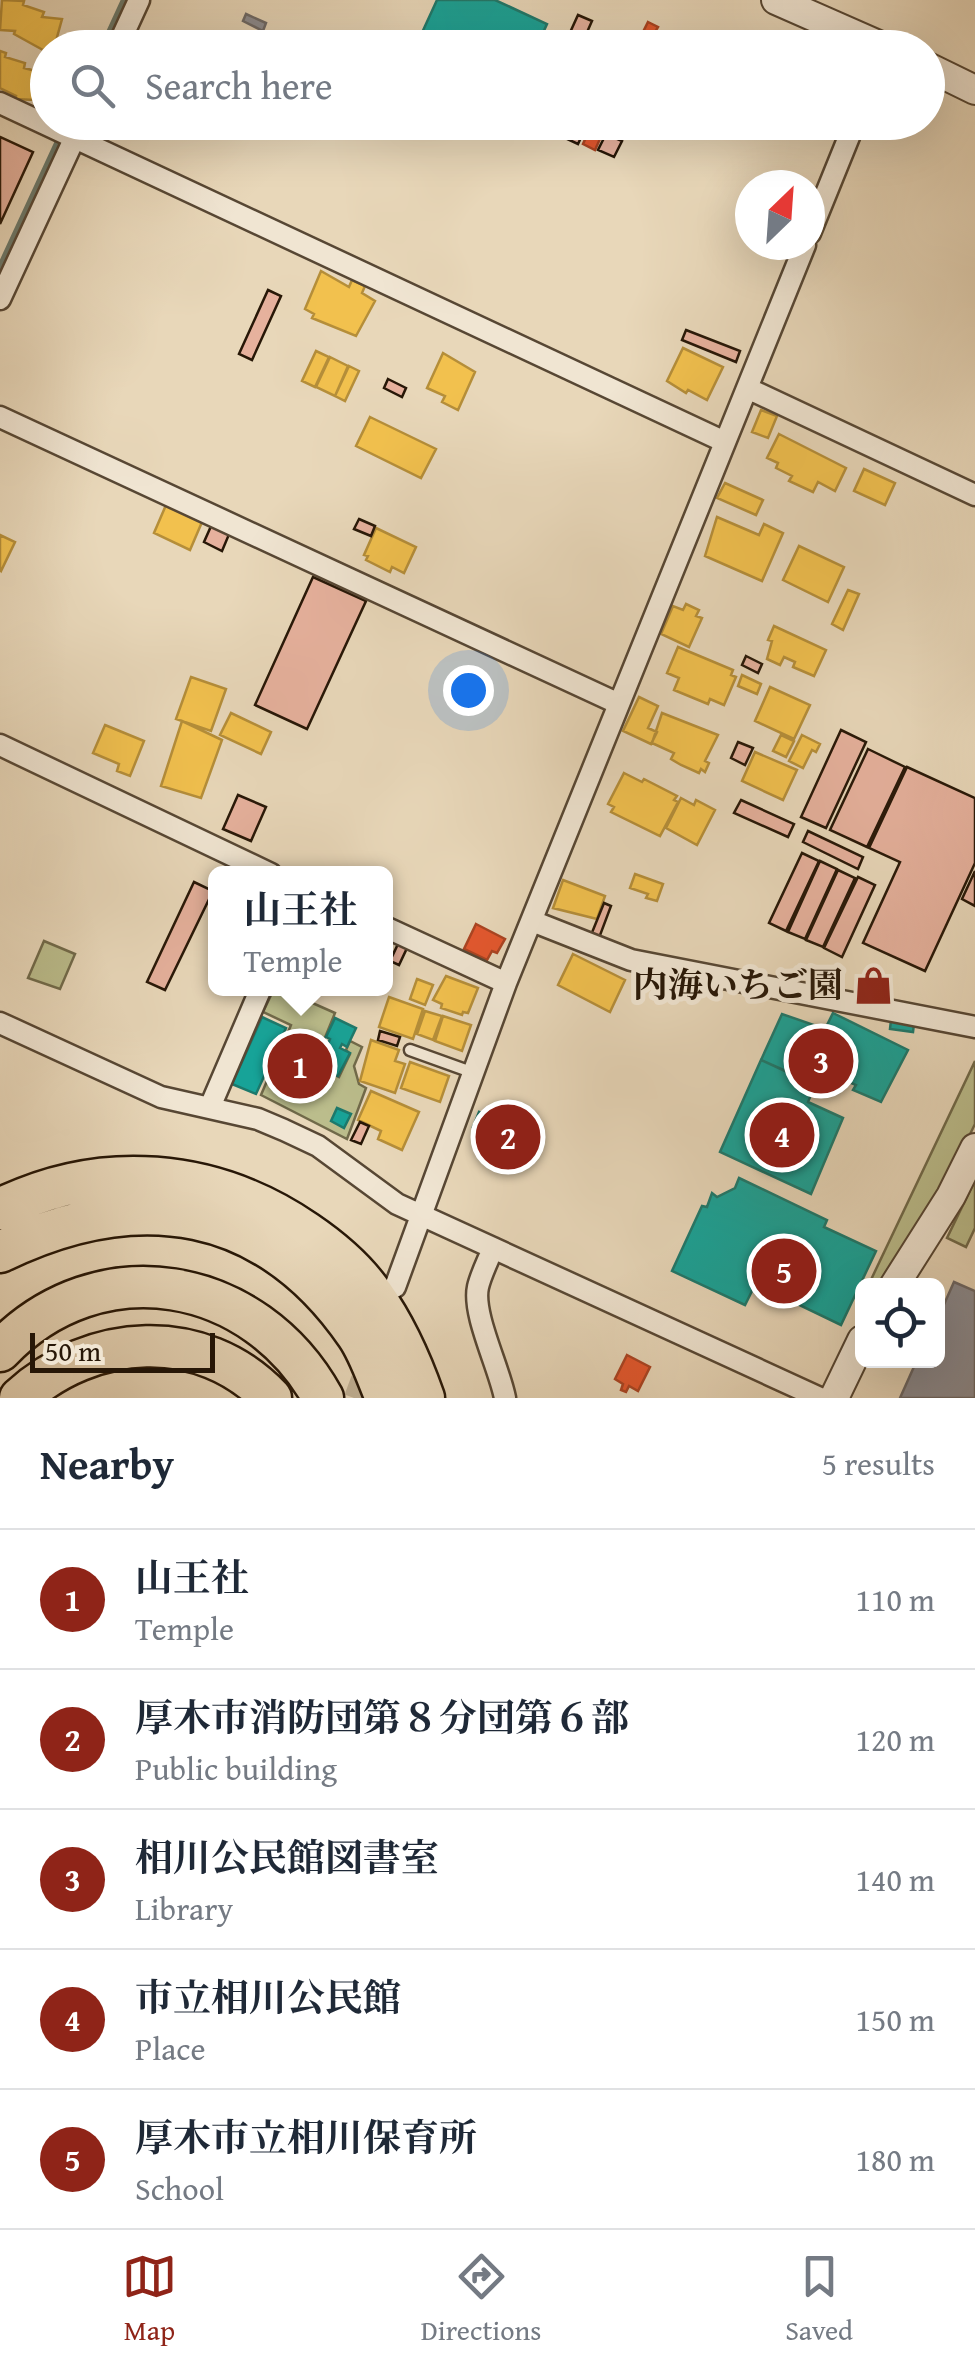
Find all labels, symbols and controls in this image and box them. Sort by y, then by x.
search box [30,30,945,140]
text: Search here [145,57,333,113]
icon: search [65,58,120,113]
north arrow [735,170,825,260]
your location [443,665,494,716]
popup [208,866,393,996]
text: 山王社 [243,881,358,937]
text: Temple [243,937,343,984]
place label: 内海いちご園 [633,959,843,1010]
shop icon: 内海いちご園 [852,964,894,1006]
pin: 3 [788,1024,854,1098]
pin: 1 [268,1028,332,1104]
pin: 4 [750,1098,814,1172]
pin: 2 [476,1100,540,1174]
pin: 5 [752,1234,816,1308]
map controls [855,1278,945,1368]
button: locate [855,1278,945,1368]
scale bar [30,1328,215,1372]
text: 50 m [45,1330,101,1371]
text: Nearby [40,1433,174,1494]
text: 5 results [822,1440,935,1487]
text: 山王社 [135,1549,249,1605]
text: 1 [64,1576,81,1623]
text: 110 m [856,1576,935,1623]
text: Temple [135,1605,234,1652]
text: 厚木市消防団第８分団第６部 [135,1689,629,1745]
text: 2 [64,1716,81,1763]
text: 120 m [856,1716,935,1763]
text: Public building [135,1745,337,1792]
text: 相川公民館図書室 [135,1829,439,1885]
text: 3 [64,1856,81,1903]
text: 140 m [856,1856,935,1903]
text: Library [135,1885,233,1932]
text: 市立相川公民館 [135,1969,401,2025]
text: 4 [64,1996,81,2043]
text: 150 m [856,1996,935,2043]
text: Place [135,2025,206,2072]
text: 厚木市立相川保育所 [135,2109,477,2165]
text: 5 [64,2136,81,2183]
text: 180 m [856,2136,935,2183]
text: School [135,2165,224,2212]
tab: Map [122,2249,177,2350]
tab: Directions [421,2249,541,2350]
tab: Saved [785,2249,853,2350]

